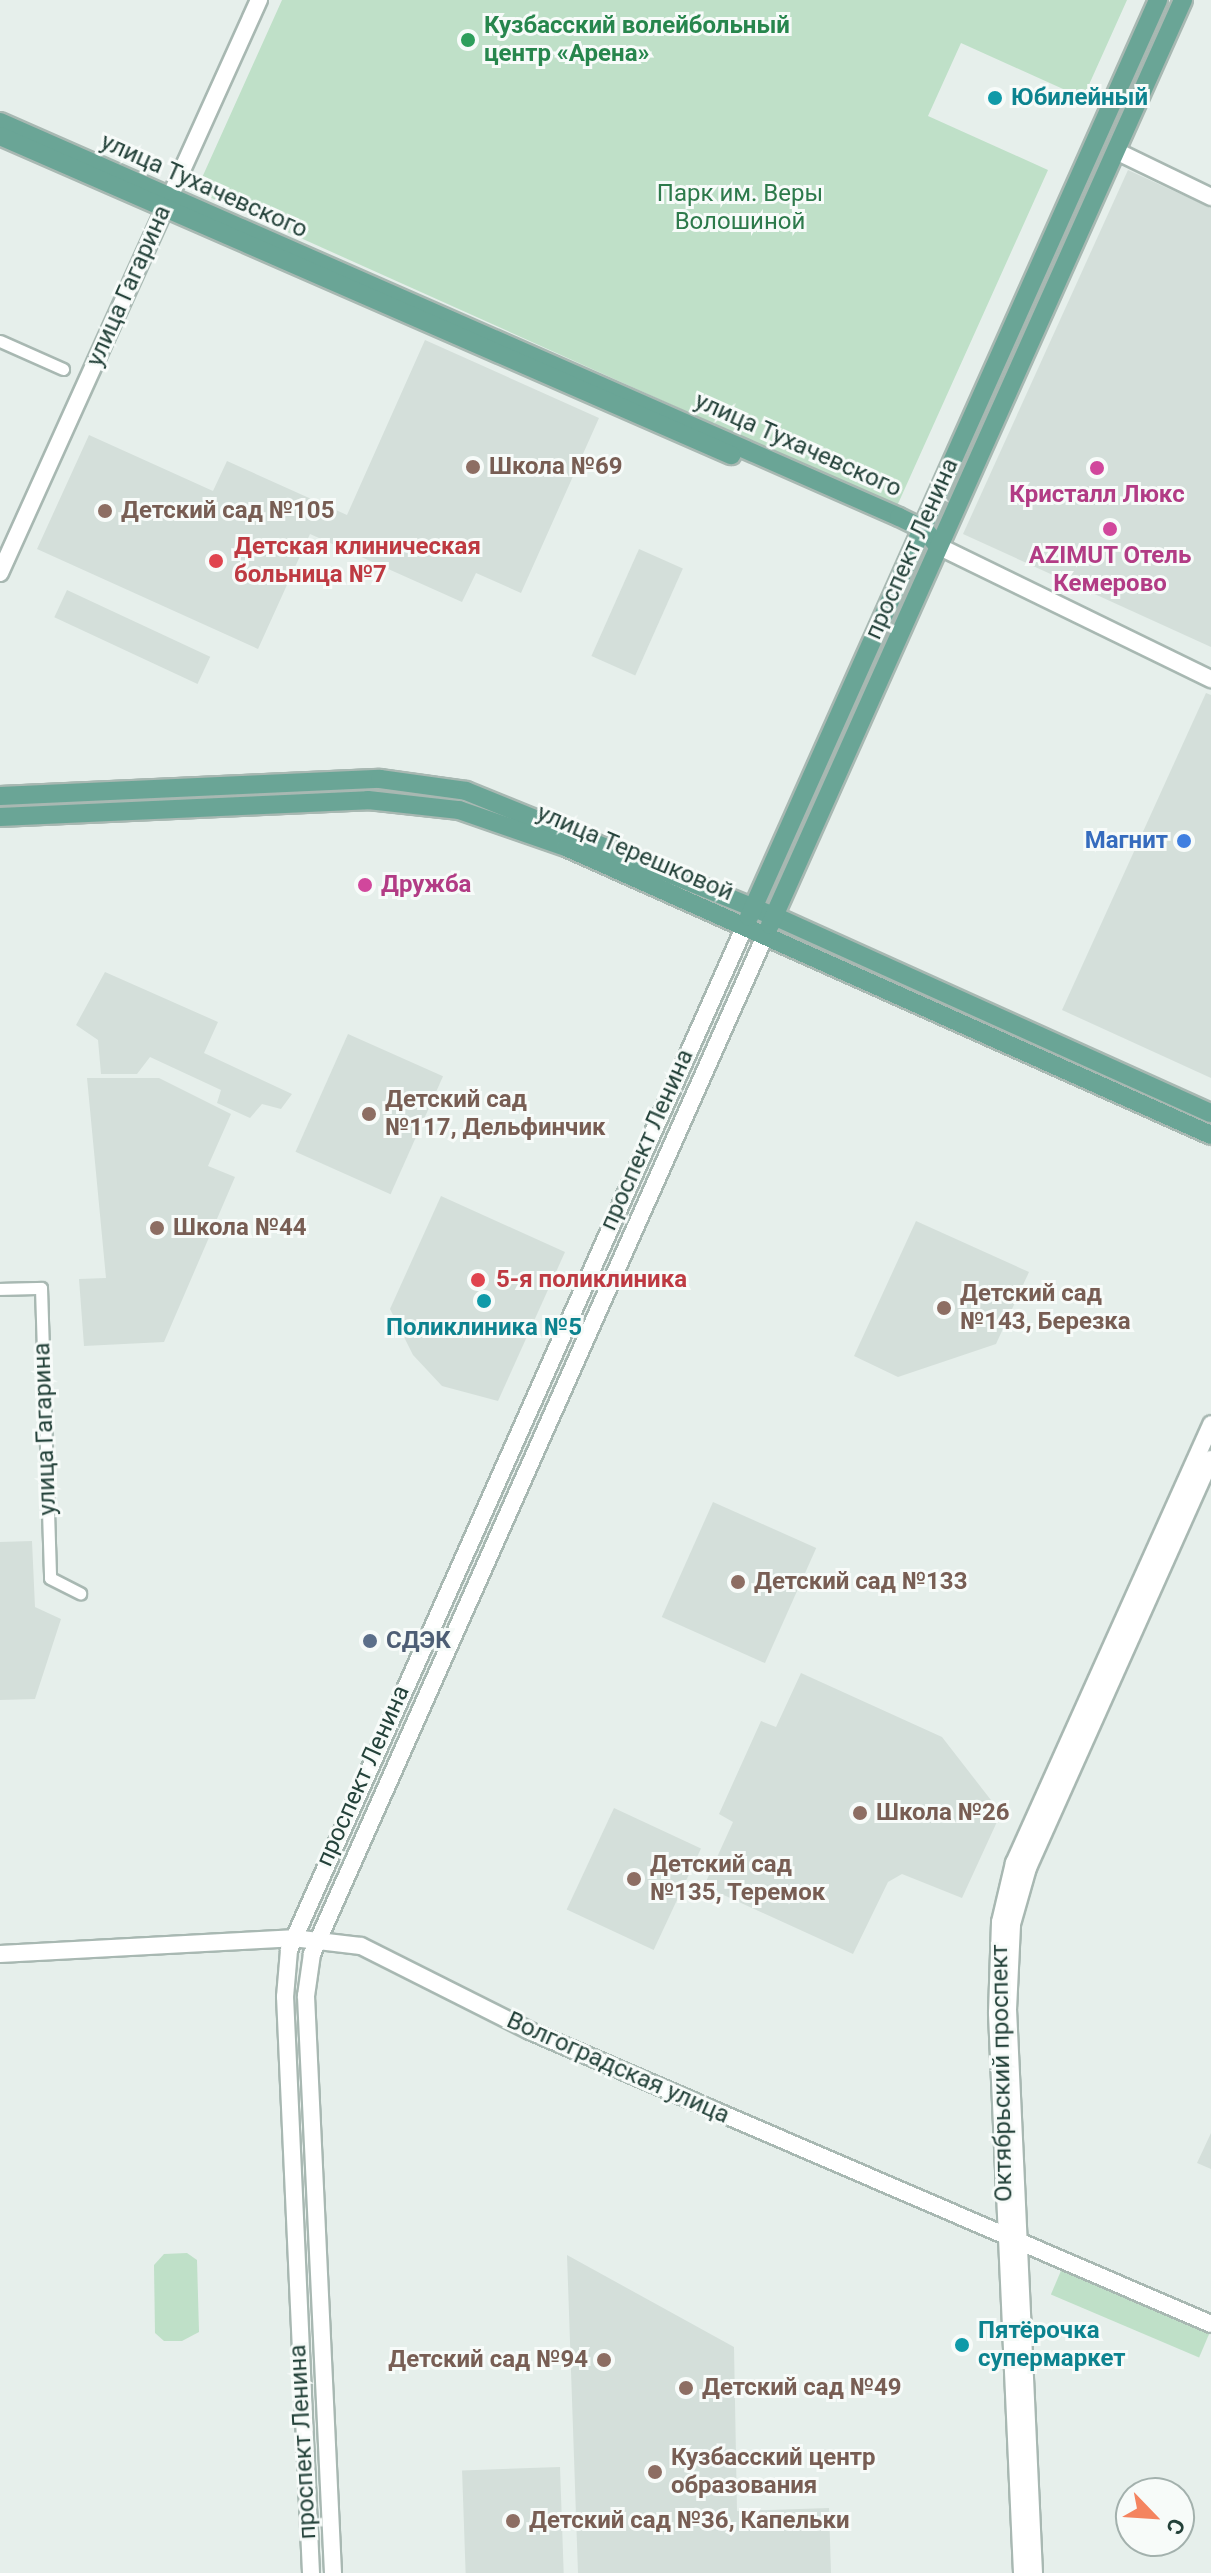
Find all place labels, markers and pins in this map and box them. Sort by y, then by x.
place label: Кузбасский волейбольный центр «Арена» [484,12,790,68]
marker: Кузбасский волейбольный центр «Арена» [459,31,477,49]
place label: Юбилейный [1011,84,1148,112]
marker: Юбилейный [986,89,1004,107]
place label: Школа №69 [489,453,623,481]
marker: Школа №69 [464,458,482,476]
marker: Кристалл Люкс [1088,459,1106,477]
place label: Кристалл Люкс [1009,481,1185,509]
place label: Детский сад №105 [121,497,334,525]
marker: Детский сад №105 [96,502,114,520]
marker: AZIMUT Отель Кемерово [1101,520,1119,538]
place label: Детская клиническая больница №7 [234,533,481,589]
place label: AZIMUT Отель Кемерово [1028,542,1192,598]
marker: Детская клиническая больница №7 [205,550,227,572]
place label: Магнит [1085,827,1168,855]
marker: Магнит [1175,832,1193,850]
place label: Дружба [381,871,471,899]
marker: Дружба [356,876,374,894]
place label: Детский сад №117, Дельфинчик [385,1086,605,1142]
marker: Детский сад №117, Дельфинчик [360,1105,378,1123]
place label: Школа №44 [173,1214,307,1242]
marker: Школа №44 [148,1219,166,1237]
place label: 5-я поликлиника [496,1266,687,1294]
marker: 5-я поликлиника [467,1269,489,1291]
place label: Детский сад №143, Березка [960,1280,1131,1336]
marker: Поликлиника №5 [475,1292,493,1310]
marker: Детский сад №143, Березка [935,1299,953,1317]
place label: Поликлиника №5 [386,1314,582,1342]
place label: Детский сад №133 [754,1568,967,1596]
marker: Детский сад №133 [729,1573,747,1591]
place label: СДЭК [386,1627,451,1655]
marker: СДЭК [361,1632,379,1650]
place label: Школа №26 [876,1799,1010,1827]
marker: Школа №26 [851,1804,869,1822]
place label: Детский сад №135, Теремок [650,1851,826,1907]
marker: Детский сад №135, Теремок [625,1870,643,1888]
place label: Пятёрочка супермаркет [978,2317,1126,2373]
marker: Пятёрочка супермаркет [953,2336,971,2354]
place label: Детский сад №94 [388,2346,588,2374]
marker: Детский сад №94 [595,2351,613,2369]
place label: Детский сад №49 [702,2374,902,2402]
marker: Детский сад №49 [677,2379,695,2397]
place label: Кузбасский центр образования [671,2444,876,2500]
marker: Кузбасский центр образования [646,2463,664,2481]
place label: Детский сад №36, Капельки [529,2507,850,2535]
marker: Детский сад №36, Капельки [504,2512,522,2530]

